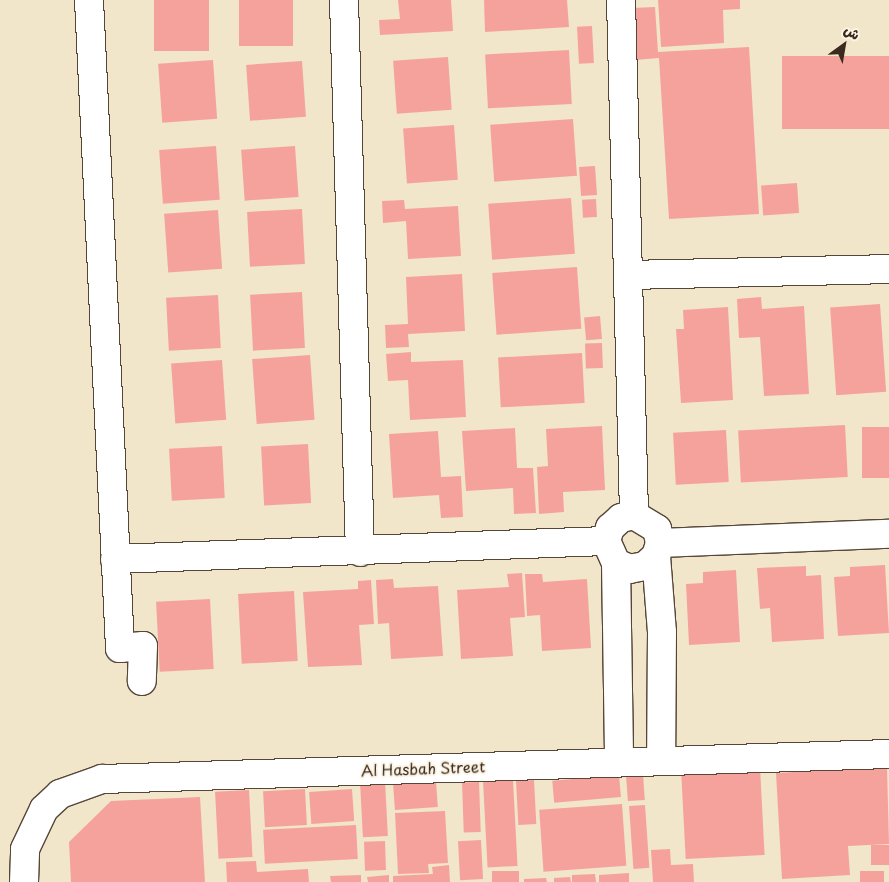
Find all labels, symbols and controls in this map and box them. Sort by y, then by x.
text: ش [840,19,864,45]
north arrow [819,20,869,70]
street label: Al Hasbah Street [360,757,486,779]

